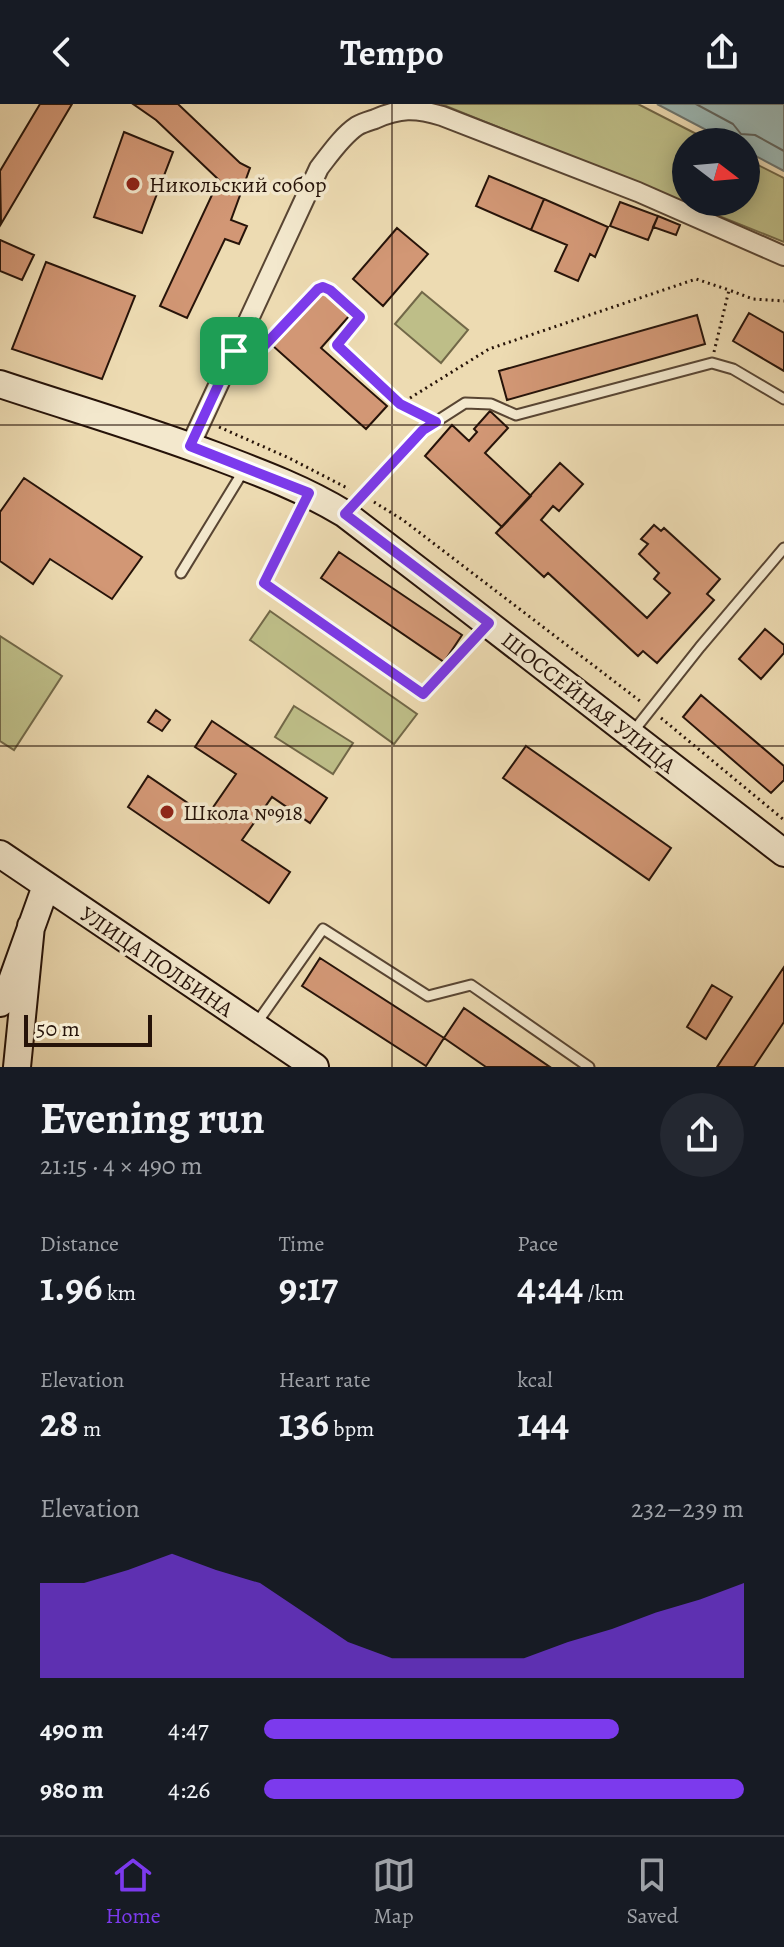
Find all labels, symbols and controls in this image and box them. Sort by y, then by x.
text: Tempo [340,28,444,77]
icon: back [40,30,84,74]
icon: share [700,30,744,74]
north arrow [672,128,760,216]
map controls [672,128,760,216]
place label: Никольский собор [149,170,327,200]
marker: Никольский собор [124,175,142,193]
pin [200,317,268,385]
icon: arrive [212,329,256,373]
street label: ШОССЕЙНАЯ УЛИЦА [495,625,683,781]
place label: Школа №918 [183,798,303,828]
marker: Школа №918 [158,803,176,821]
street label: УЛИЦА ПОЛБИНА [74,899,240,1025]
scale bar [24,1011,152,1047]
text: 50 m [36,1014,80,1044]
text: Evening run [40,1088,265,1148]
button: share [660,1093,744,1177]
text: 21:15 · 4 × 490 m [40,1148,202,1183]
text: Distance [40,1229,119,1259]
text: Time [279,1229,324,1259]
text: Pace [517,1229,558,1259]
text: 1.96 [40,1259,103,1314]
text: 9:17 [279,1259,338,1314]
text: 4:44 [517,1259,583,1314]
text: km [103,1278,136,1308]
text: /km [583,1278,624,1308]
text: Elevation [40,1365,124,1395]
text: Heart rate [279,1365,371,1395]
text: kcal [517,1365,553,1395]
text: 28 [40,1395,79,1450]
text: 136 [279,1395,329,1450]
text: 144 [517,1395,569,1450]
text: m [79,1414,101,1444]
text: bpm [329,1414,374,1444]
text: Elevation [40,1491,140,1526]
text: 232–239 m [631,1491,744,1526]
text: 490 m [40,1712,104,1747]
text: 4:47 [168,1712,209,1747]
text: 980 m [40,1772,104,1807]
text: 4:26 [168,1772,210,1807]
tab: Home [105,1853,161,1931]
tab: Map [372,1853,416,1931]
tab: Saved [626,1853,679,1931]

